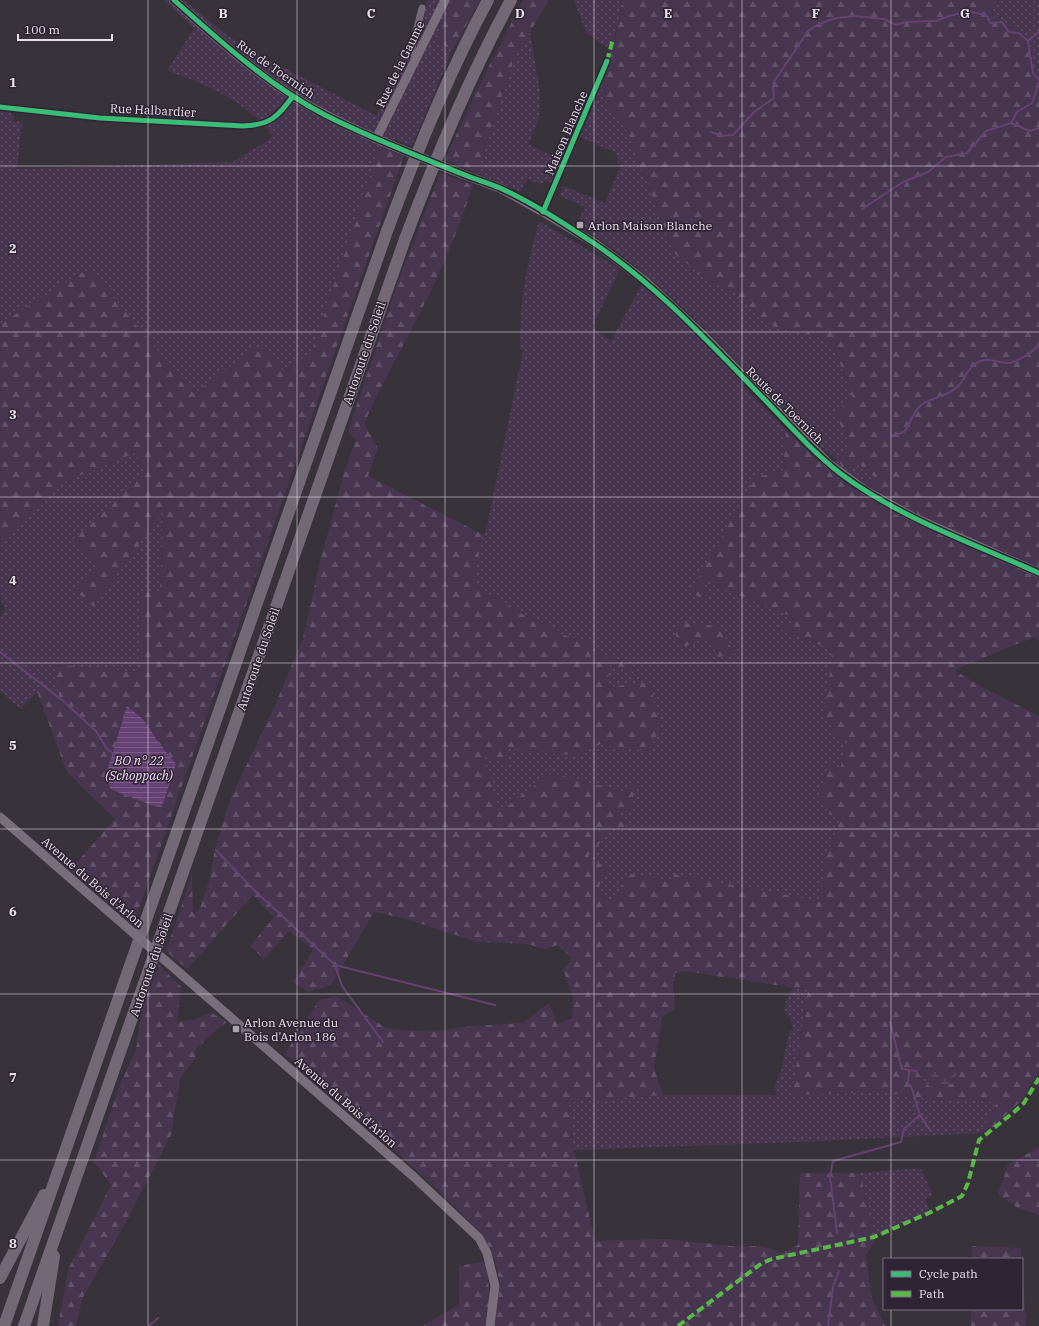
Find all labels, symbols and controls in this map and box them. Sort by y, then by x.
text: B [218,5,228,22]
text: C [367,5,376,22]
text: D [515,5,525,22]
text: E [664,5,672,22]
text: F [812,5,820,22]
text: G [960,5,970,22]
scale bar [18,16,112,42]
street label: Rue de la Gaume [373,18,427,110]
text: 100 m [24,22,60,37]
street label: Rue de Toernich [234,36,318,102]
text: 1 [9,74,17,91]
street label: Maison Blanche [542,89,590,177]
street label: Rue Halbardier [110,100,197,120]
place label: Arlon Maison Blanche [588,218,712,233]
marker: Arlon Maison Blanche [575,220,585,230]
text: 2 [9,240,17,257]
street label: Autoroute du Soleil [339,299,389,407]
street label: Route de Toernich [743,363,827,447]
text: 3 [9,406,17,423]
text: 4 [9,572,17,589]
street label: Autoroute du Soleil [233,605,283,713]
text: 5 [9,737,17,754]
water label: BO n° 22 (Schoppach) [105,752,173,784]
street label: Avenue du Bois d'Arlon [39,834,147,931]
text: 6 [9,903,17,920]
street label: Autoroute du Soleil [126,911,176,1019]
place label: Arlon Avenue du Bois d'Arlon 186 [244,1015,339,1044]
marker: Arlon Avenue du Bois d'Arlon 186 [231,1024,241,1034]
street label: Avenue du Bois d'Arlon [292,1054,400,1151]
text: 7 [9,1069,17,1086]
text: 8 [9,1235,17,1252]
legend [883,1258,1023,1310]
text: Cycle path [919,1266,978,1281]
text: Path [919,1286,945,1301]

